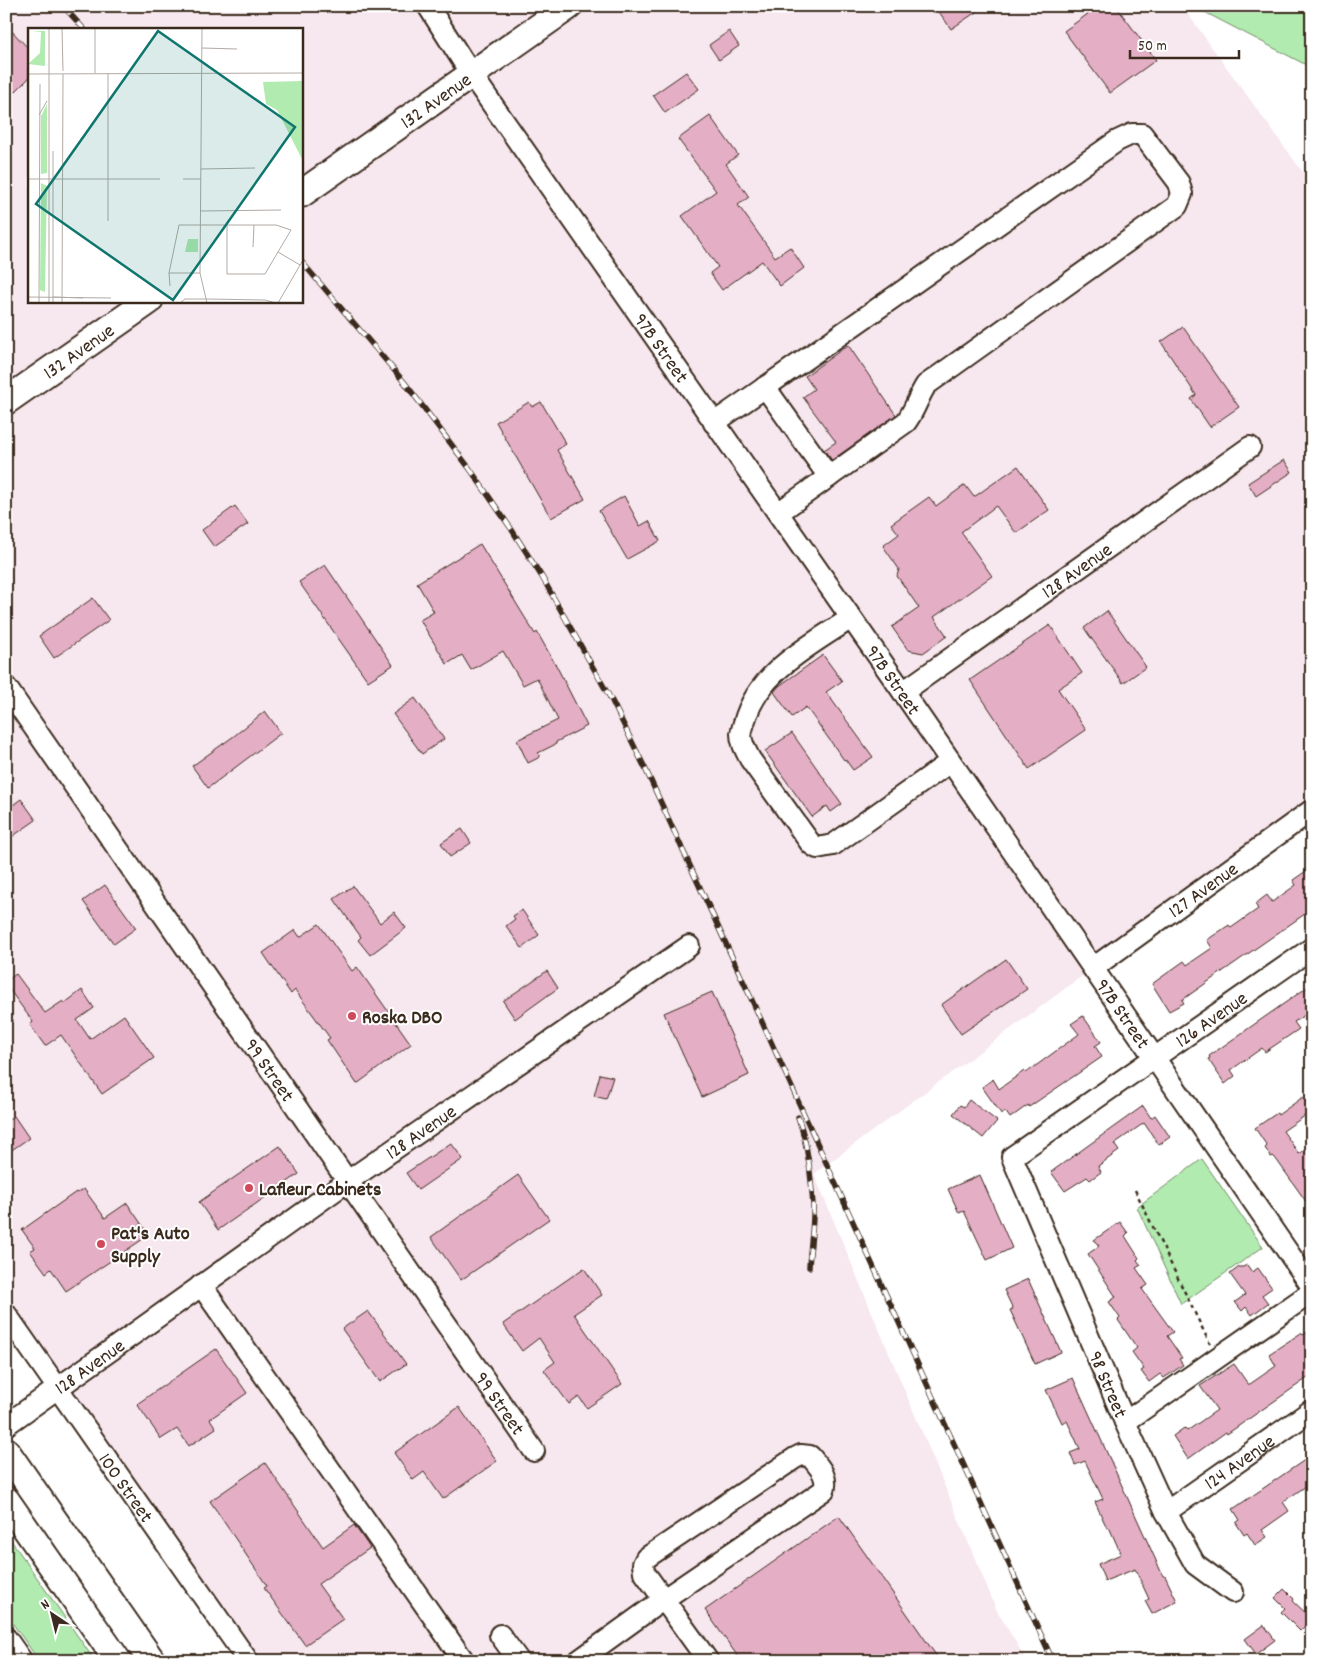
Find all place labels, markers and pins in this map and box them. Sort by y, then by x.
place label: Roska DBO [362,1005,443,1033]
marker: Roska DBO [346,1010,358,1022]
place label: Lafleur Cabinets [259,1177,381,1205]
marker: Lafleur Cabinets [243,1182,255,1194]
place label: Pat's Auto Supply [111,1221,190,1272]
marker: Pat's Auto Supply [95,1238,107,1250]

